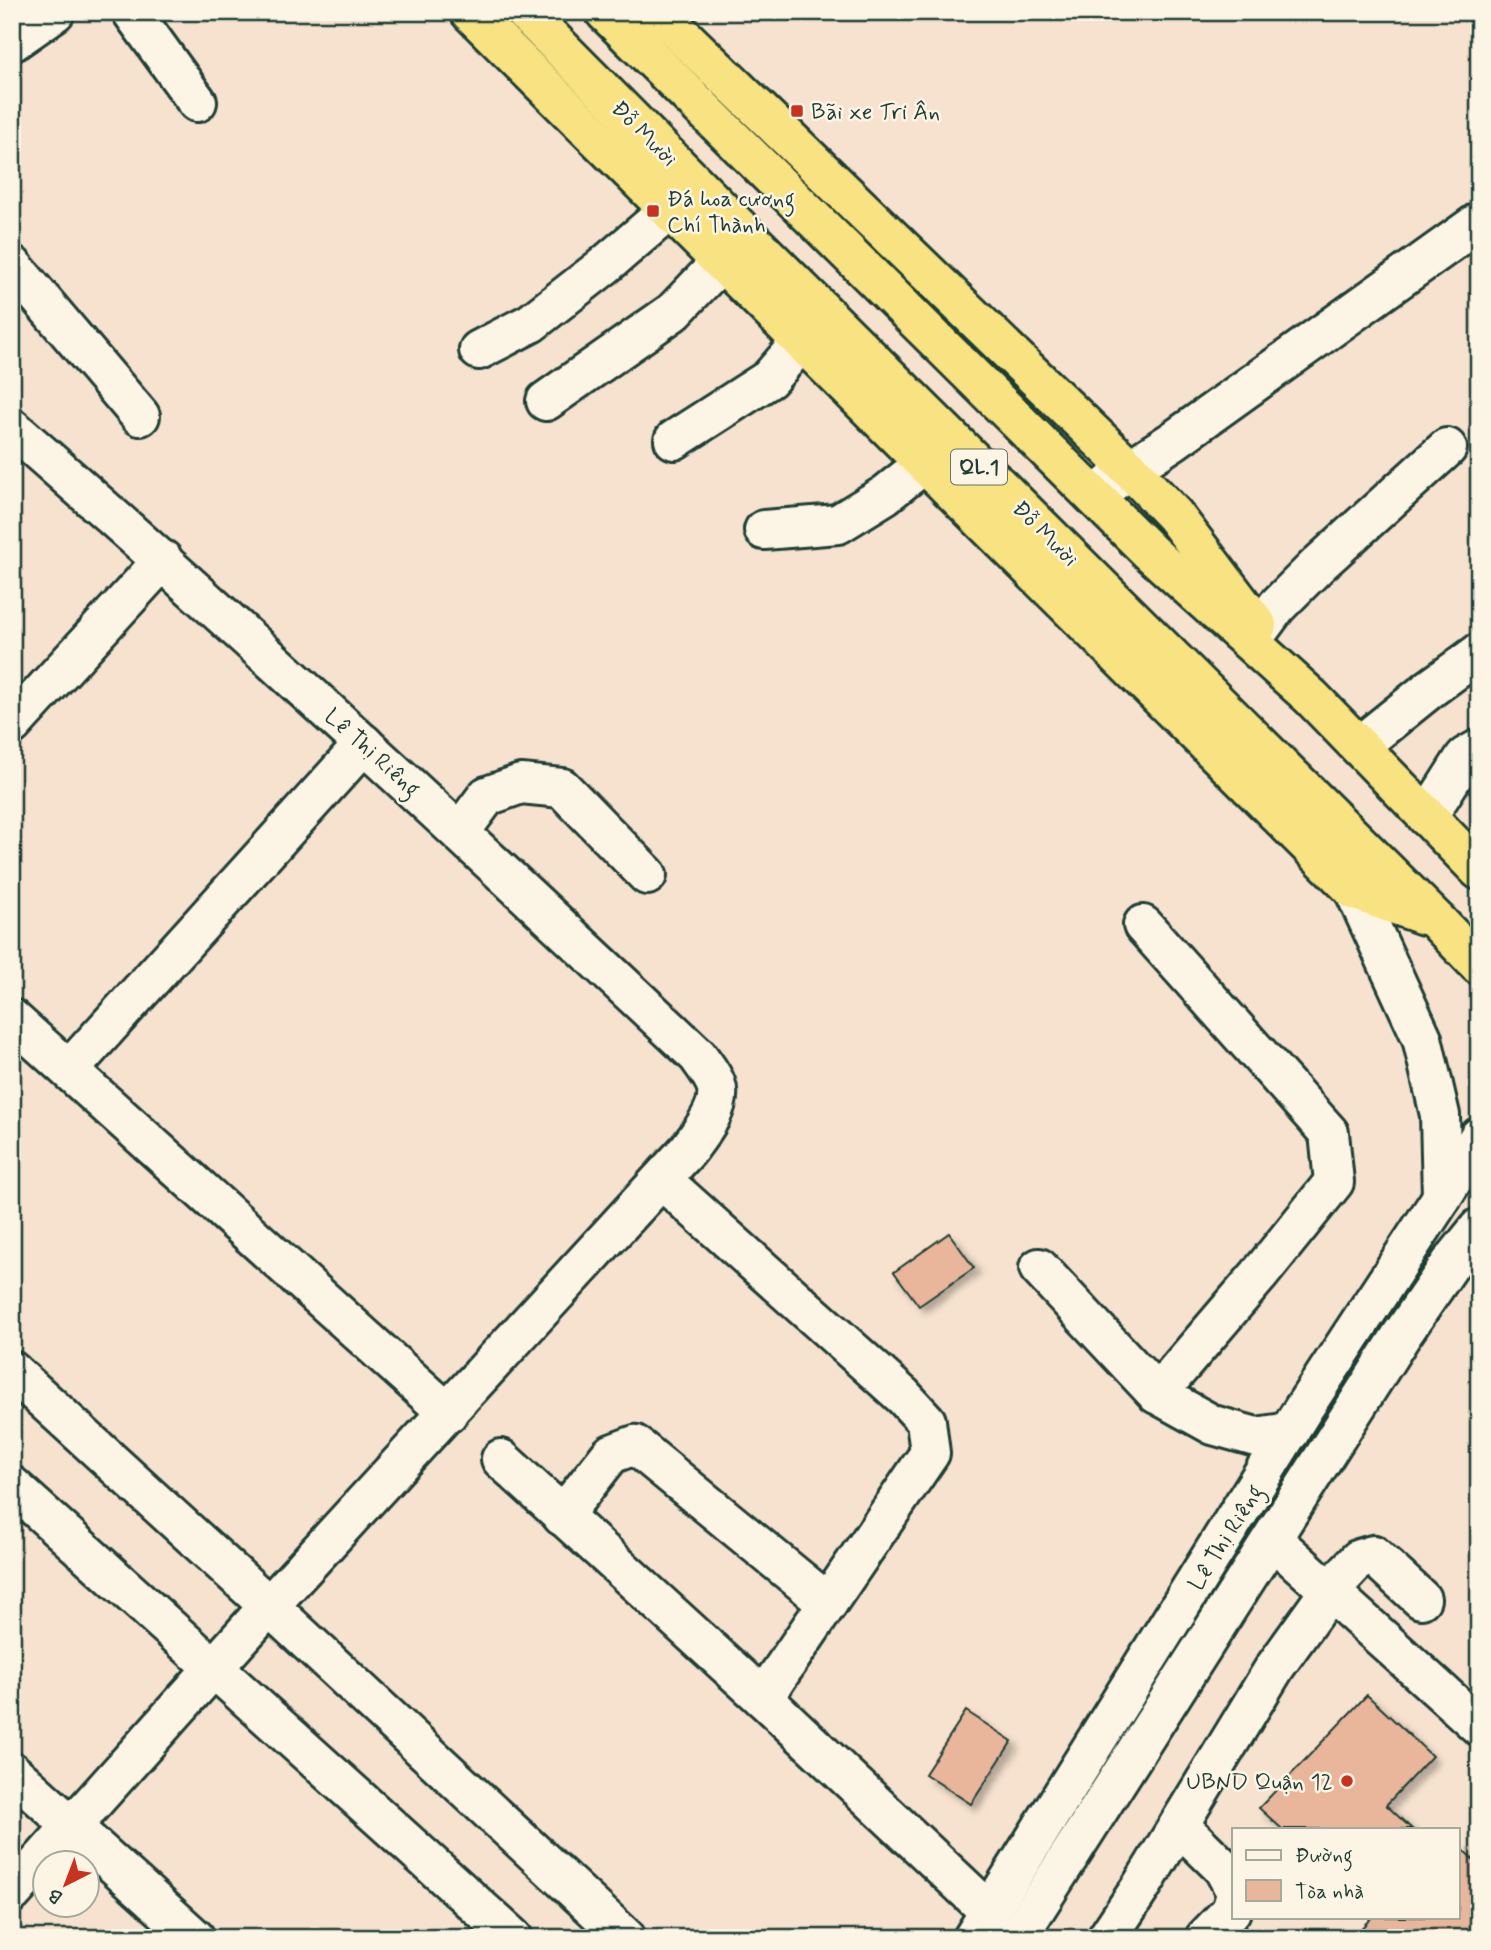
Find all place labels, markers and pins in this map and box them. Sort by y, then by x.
place label: Bãi xe Tri Ân [811,98,940,128]
marker: Bãi xe Tri Ân [789,103,805,119]
place label: Đá hoa cương Chí Thành [667,185,795,241]
marker: Đá hoa cương Chí Thành [645,203,661,219]
place label: UBND Quận 12 [1186,1768,1333,1798]
marker: UBND Quận 12 [1339,1773,1355,1789]

